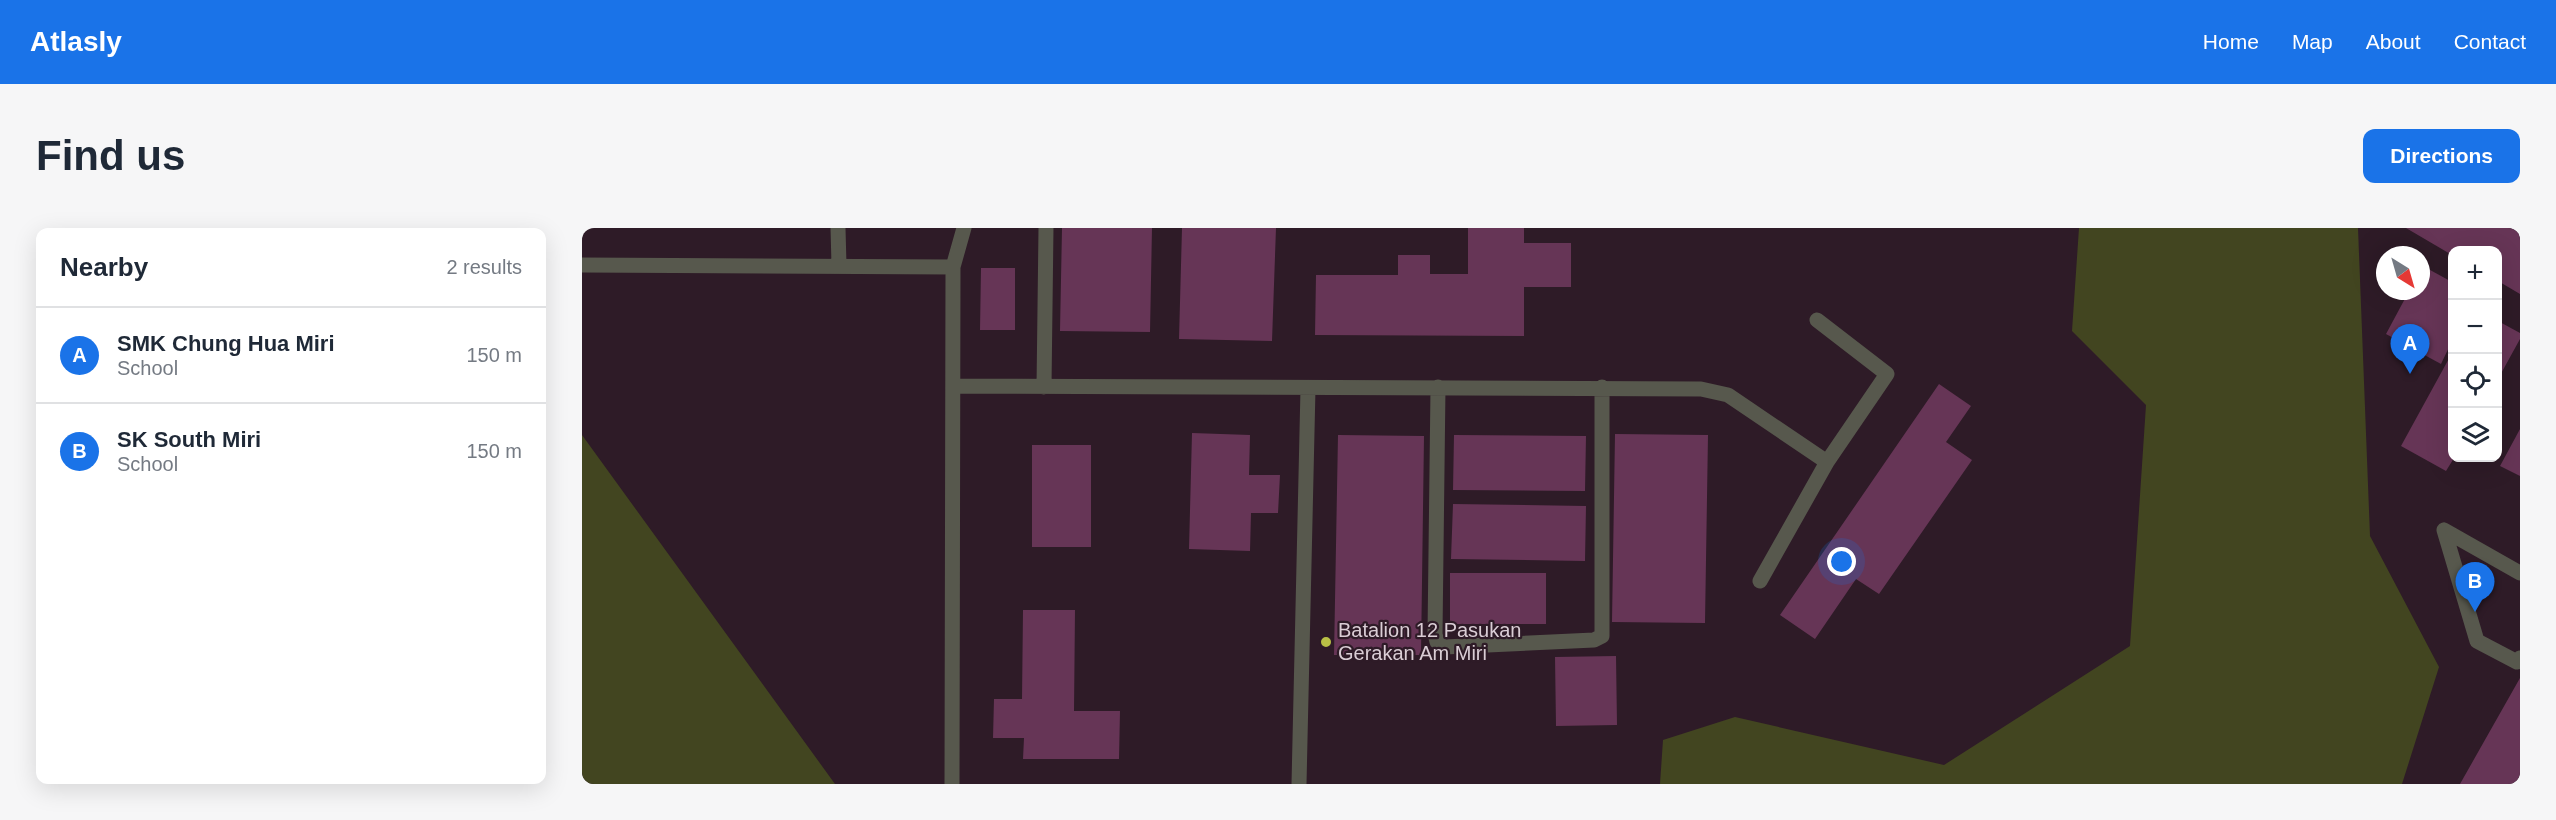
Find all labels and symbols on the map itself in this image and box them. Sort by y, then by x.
north arrow [2376,246,2430,300]
pin: A [2390,324,2430,374]
your location [1827,547,1856,576]
pin: B [2456,562,2494,612]
place label: Batalion 12 Pasukan Gerakan Am Miri [1338,619,1521,664]
marker: Batalion 12 Pasukan Gerakan Am Miri [1319,635,1333,649]

